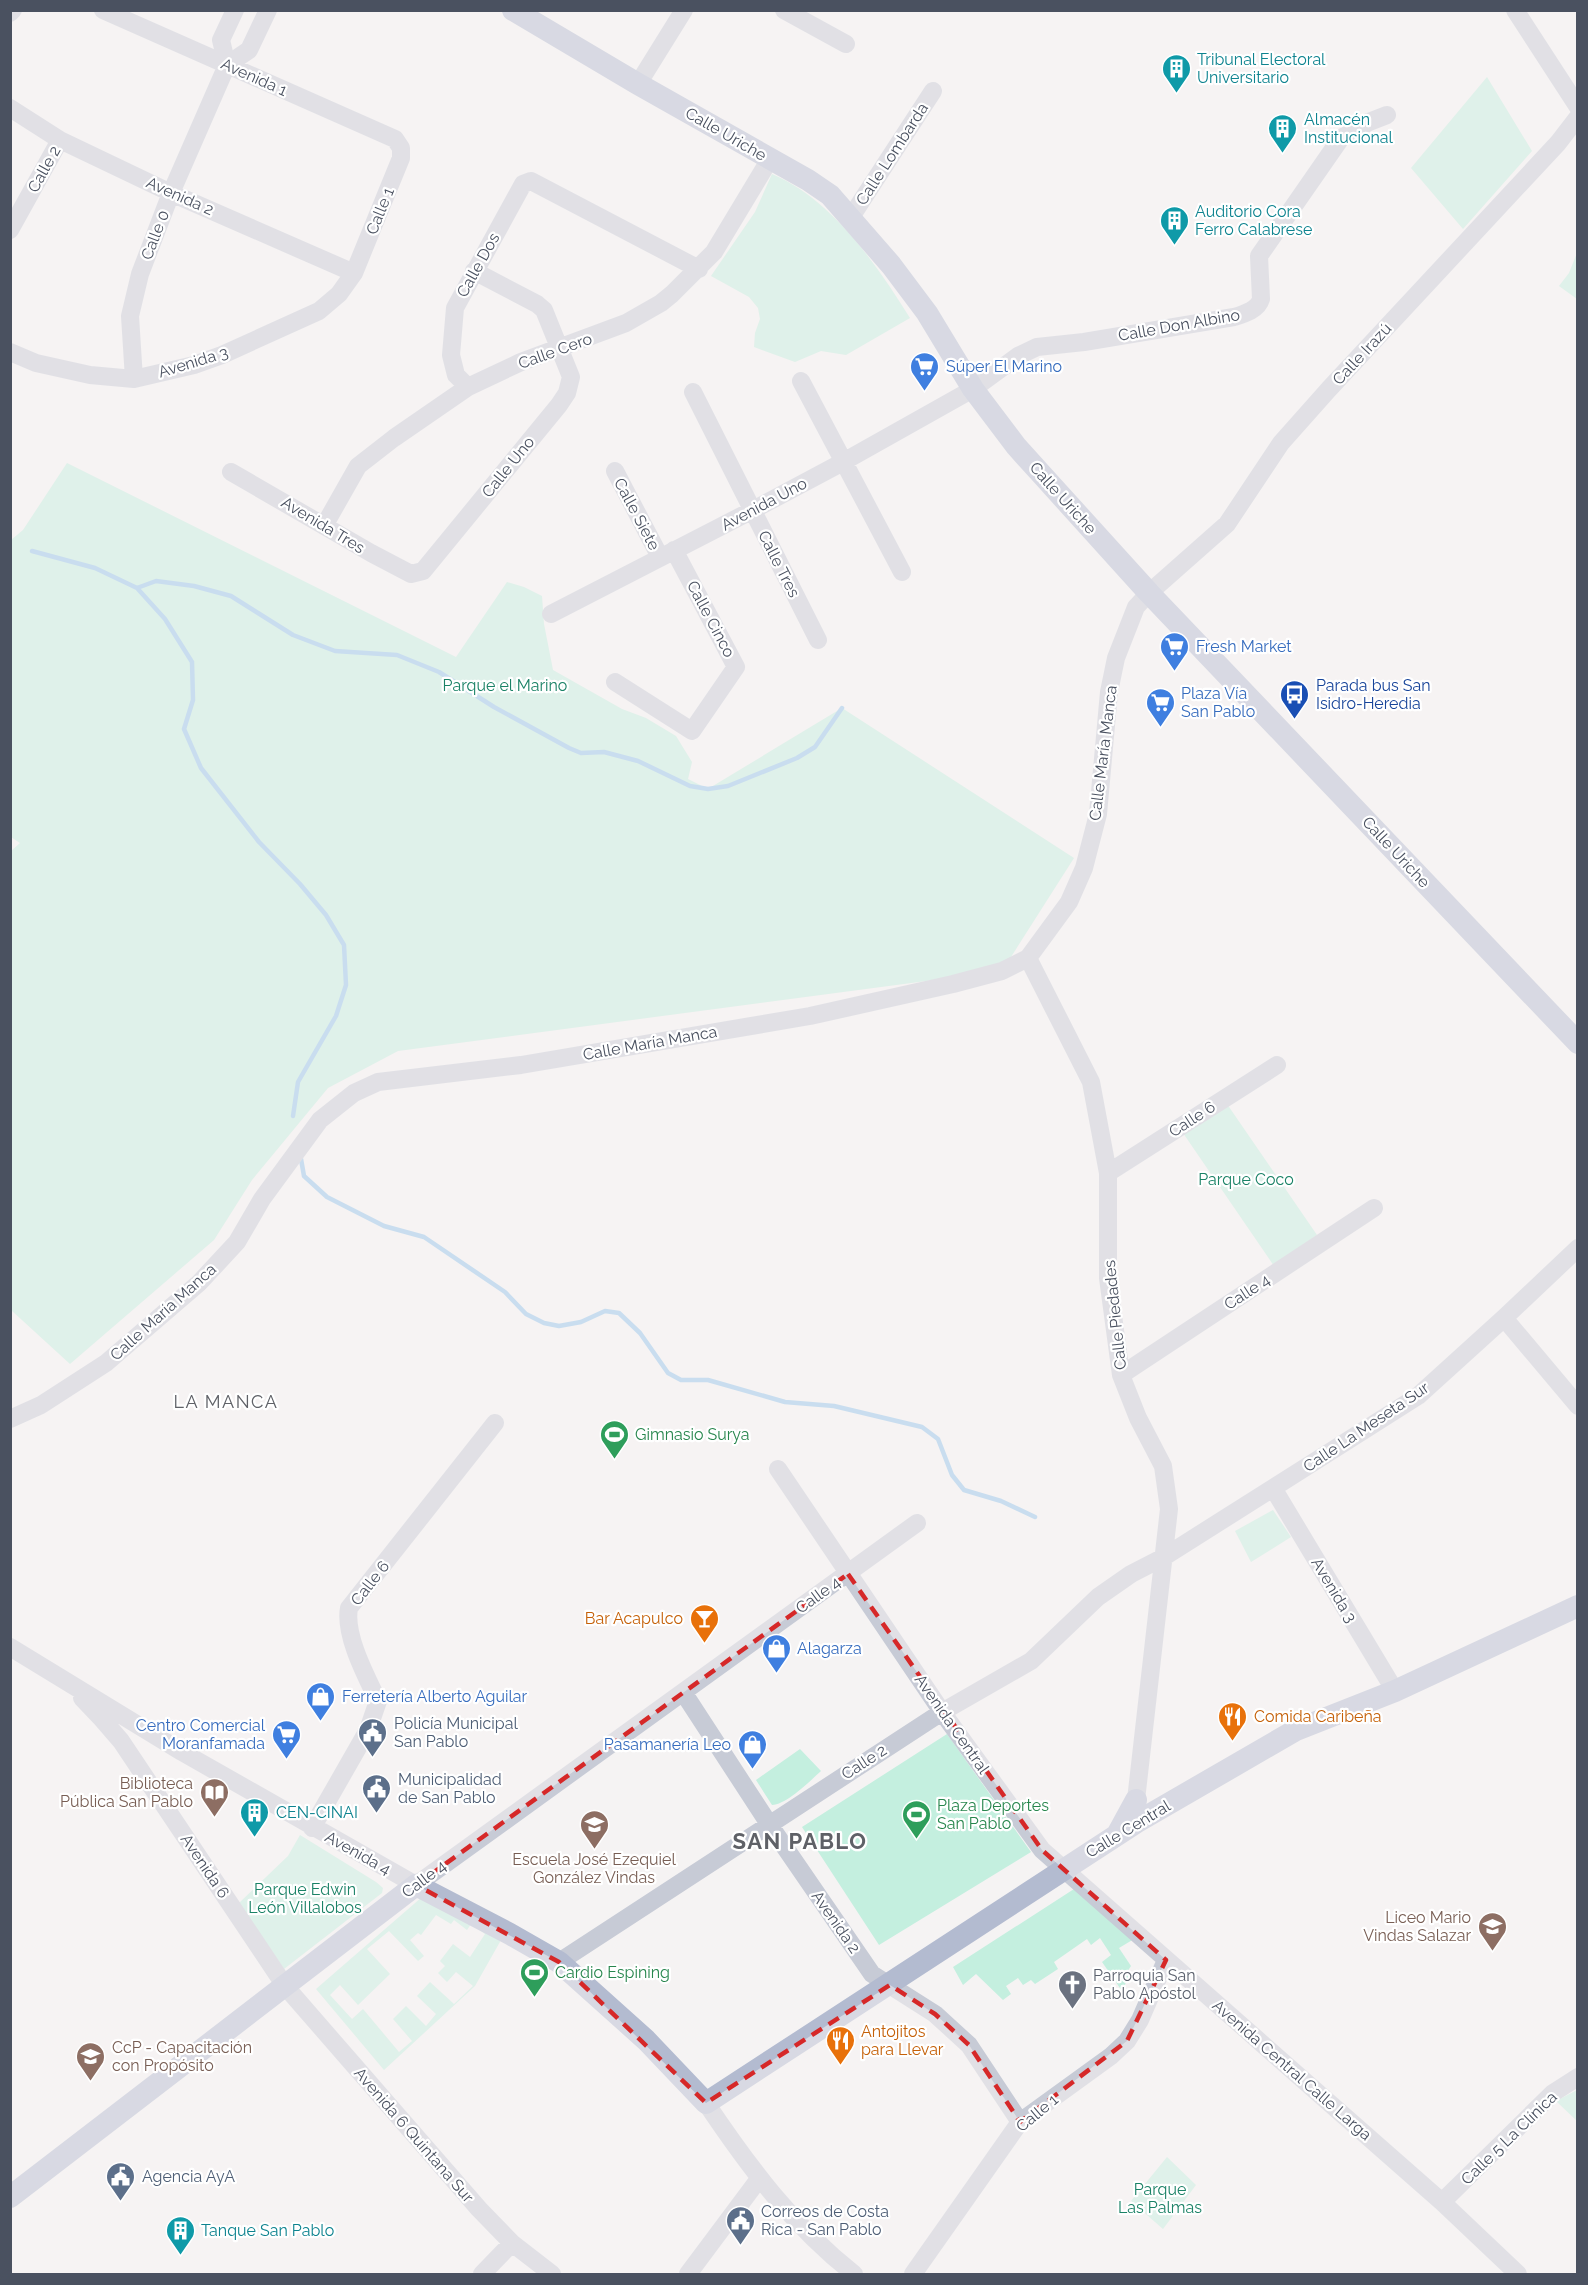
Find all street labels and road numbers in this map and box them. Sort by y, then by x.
street label: Avenida 1 [218,54,290,100]
street label: Calle Lombarda [852,99,932,209]
street label: Calle Uriche [682,103,770,165]
street label: Calle 2 [24,142,64,196]
street label: Avenida 2 [143,173,217,219]
street label: Calle 1 [362,185,398,237]
street label: Calle 0 [137,207,173,263]
street label: Calle Dos [453,229,504,300]
street label: Calle Don Albino [1117,305,1241,345]
street label: Calle Irazú [1329,319,1395,389]
street label: Calle Cero [516,329,594,373]
street label: Avenida 3 [156,342,230,382]
street label: Calle Uno [478,433,538,501]
street label: Calle Uriche [1026,458,1100,538]
street label: Avenida Uno [718,473,810,535]
street label: Calle Siete [610,475,664,553]
street label: Avenida Tres [278,493,368,557]
street label: Calle Tres [754,528,804,601]
street label: Calle Cinco [683,578,739,660]
street label: Calle María Manca [1085,684,1121,822]
street label: Calle Uriche [1358,812,1434,892]
street label: Calle María Manca [581,1022,719,1064]
street label: Calle 6 [1165,1097,1219,1141]
street label: Calle María Manca [106,1259,220,1365]
street label: Calle Piedades [1100,1259,1130,1371]
street label: Calle 4 [1221,1270,1274,1314]
street label: Calle La Meseta Sur [1300,1378,1433,1476]
street label: Avenida 3 [1307,1554,1361,1626]
street label: Calle 6 [347,1557,393,1609]
street label: Calle 4 [792,1572,844,1618]
street label: Avenida Central [911,1671,994,1778]
street label: Calle 2 [838,1740,890,1784]
street label: Calle Central [1082,1796,1174,1862]
street label: Avenida 4 [322,1827,394,1879]
street label: Avenida 6 [177,1830,233,1902]
street label: Calle 4 [398,1856,450,1902]
street label: Avenida 2 [808,1887,864,1957]
street label: Avenida Central Calle Larga [1209,1996,1375,2144]
street label: Avenida 6 Quintana Sur [350,2064,478,2207]
street label: Calle 5 La Clínica [1457,2087,1561,2189]
street label: Calle 1 [1012,2090,1062,2136]

